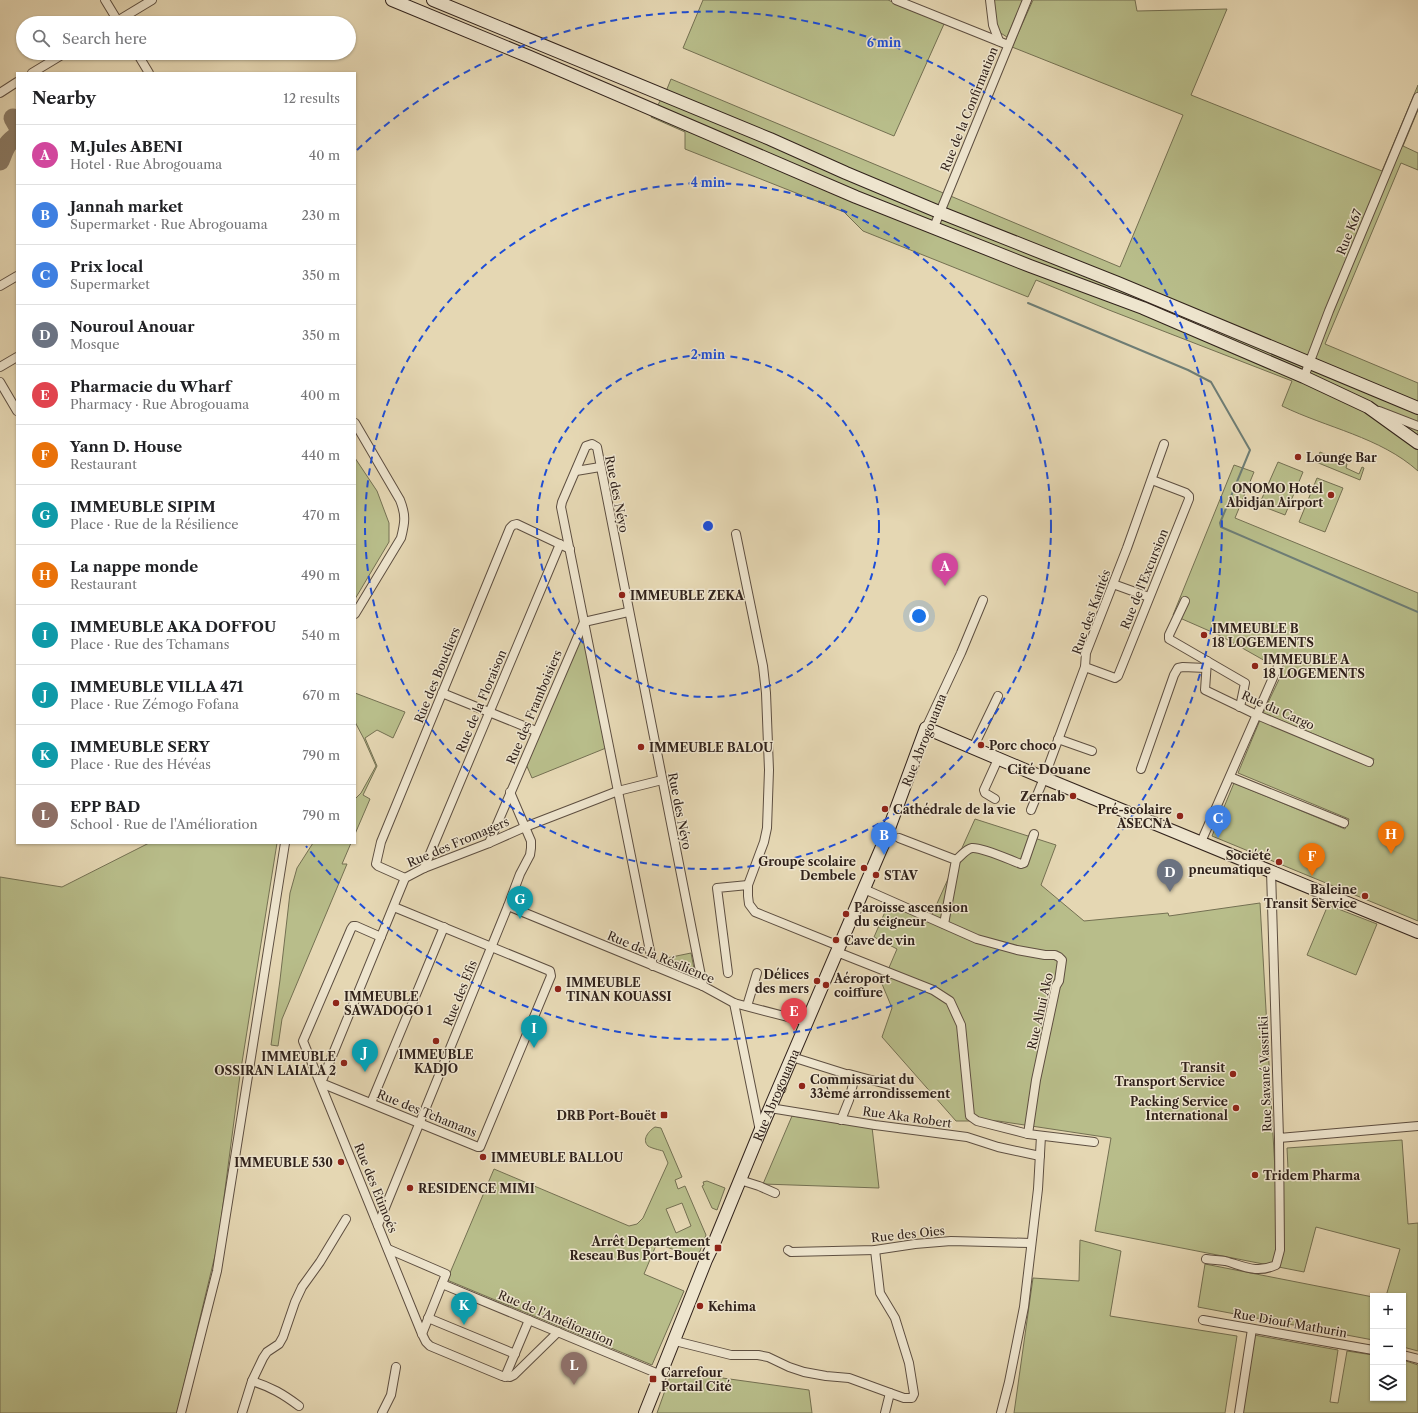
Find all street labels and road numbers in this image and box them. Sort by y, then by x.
street label: Rue de la Confirmation [937,44,1001,174]
street label: Rue K67 [1333,207,1365,257]
street label: Rue des Néyo [602,454,632,534]
street label: Rue de l'Excursion [1117,526,1171,631]
street label: Rue des Karités [1069,568,1113,656]
street label: Rue des Boucliers [411,625,463,725]
street label: Rue de la Floraison [453,647,510,755]
street label: Rue des Framboisiers [503,647,565,767]
street label: Rue du Cargo [1239,687,1317,733]
street label: Rue Abrogouama [899,691,950,789]
street label: Rue des Néyo [665,771,695,851]
street label: Rue des Fromagers [405,814,511,870]
street label: Rue de la Résilience [605,928,717,986]
street label: Rue des Efis [440,958,480,1028]
street label: Rue Ahui Ako [1024,971,1056,1051]
street label: Rue Savané Vassiriki [1255,1015,1275,1132]
street label: Rue Abrogouama [749,1046,802,1143]
street label: Rue des Tchamans [375,1086,479,1140]
street label: Rue Aka Robert [861,1103,953,1131]
street label: Rue des Etimoés [351,1141,401,1235]
street label: Rue des Oies [870,1223,946,1245]
street label: Rue de l'Amélioration [496,1287,617,1349]
street label: Rue Diouf Mathurin [1232,1306,1349,1340]

